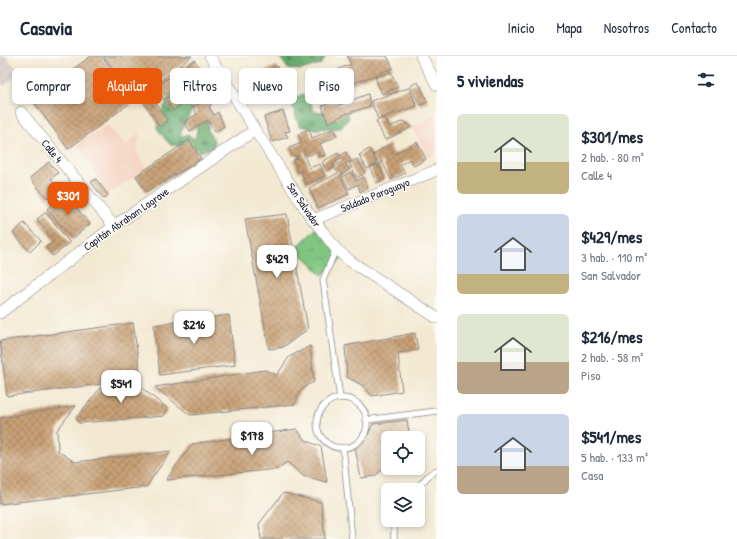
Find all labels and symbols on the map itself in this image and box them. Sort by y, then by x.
street label: Calle 4 [38,136,66,166]
street label: Soldado Paraguayo [338,175,412,215]
street label: San Salvador [284,180,324,231]
pin: $301 [44,182,92,216]
street label: Capitán Abraham Lagrave [81,184,172,254]
pin: $429 [253,245,301,279]
pin: $216 [170,311,218,345]
pin: $541 [97,370,145,404]
pin: $178 [228,422,276,456]

